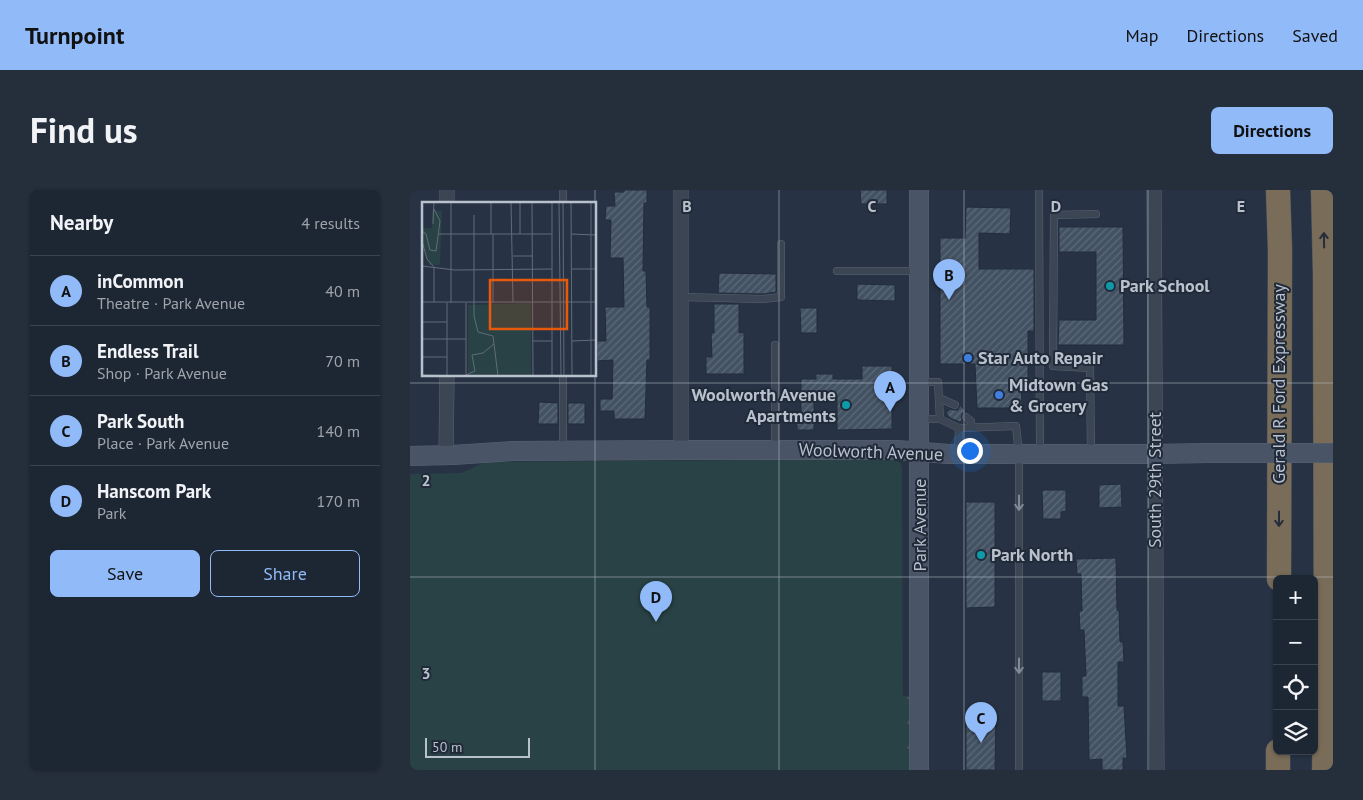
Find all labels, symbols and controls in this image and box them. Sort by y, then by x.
text: Turnpoint [25,20,124,51]
text: Map [1126,24,1158,47]
text: Directions [1186,24,1264,47]
text: Saved [1292,24,1338,47]
text: Find us [30,107,138,153]
button: Directions [1211,107,1333,154]
text: B [682,196,692,216]
text: C [868,196,877,216]
text: D [1051,196,1061,216]
text: E [1237,196,1245,216]
inset map [422,202,596,376]
text: Nearby [50,209,113,236]
text: 4 results [301,213,360,233]
one-way arrow [1319,232,1329,248]
pin: B [933,259,965,300]
text: inCommon [97,269,184,293]
place label: Park School [1120,274,1210,297]
marker: Park School [1104,280,1116,292]
text: A [61,281,71,301]
text: 40 m [325,281,360,301]
street label: Gerald R Ford Expressway [1267,284,1290,484]
text: Theatre · Park Avenue [97,293,245,313]
text: Endless Trail [97,339,199,363]
place label: Star Auto Repair [978,346,1103,369]
text: B [61,351,71,371]
text: 70 m [325,351,360,371]
marker: Star Auto Repair [962,352,974,364]
text: Shop · Park Avenue [97,363,227,383]
pin: A [874,371,906,412]
place label: Midtown Gas & Grocery [1009,373,1109,417]
place label: Woolworth Avenue Apartments [691,383,836,427]
marker: Midtown Gas & Grocery [993,389,1005,401]
marker: Woolworth Avenue Apartments [840,399,852,411]
text: Park South [97,409,184,433]
street label: South 29th Street [1143,412,1166,548]
text: C [62,421,70,441]
text: 140 m [317,421,360,441]
text: Place · Park Avenue [97,433,229,453]
street label: Woolworth Avenue [798,437,944,466]
your location [957,438,983,464]
text: 2 [421,470,431,490]
street label: Park Avenue [908,478,931,572]
text: Hanscom Park [97,479,211,503]
text: D [61,491,71,511]
text: 170 m [317,491,360,511]
one-way arrow [1014,494,1024,511]
text: Park [97,503,126,523]
one-way arrow [1274,510,1284,526]
place label: Park North [991,543,1073,566]
marker: Park North [975,549,987,561]
button: Save [50,550,200,597]
button: Share [210,550,360,597]
map controls [1273,575,1318,755]
button: + [1273,575,1318,620]
pin: D [640,581,672,622]
button: − [1273,620,1318,665]
one-way arrow [1014,657,1024,673]
text: 3 [421,663,431,683]
button: locate [1273,665,1318,710]
pin: C [965,702,997,743]
button: layers [1273,710,1318,755]
scale bar [425,735,530,758]
text: 50 m [432,738,462,756]

